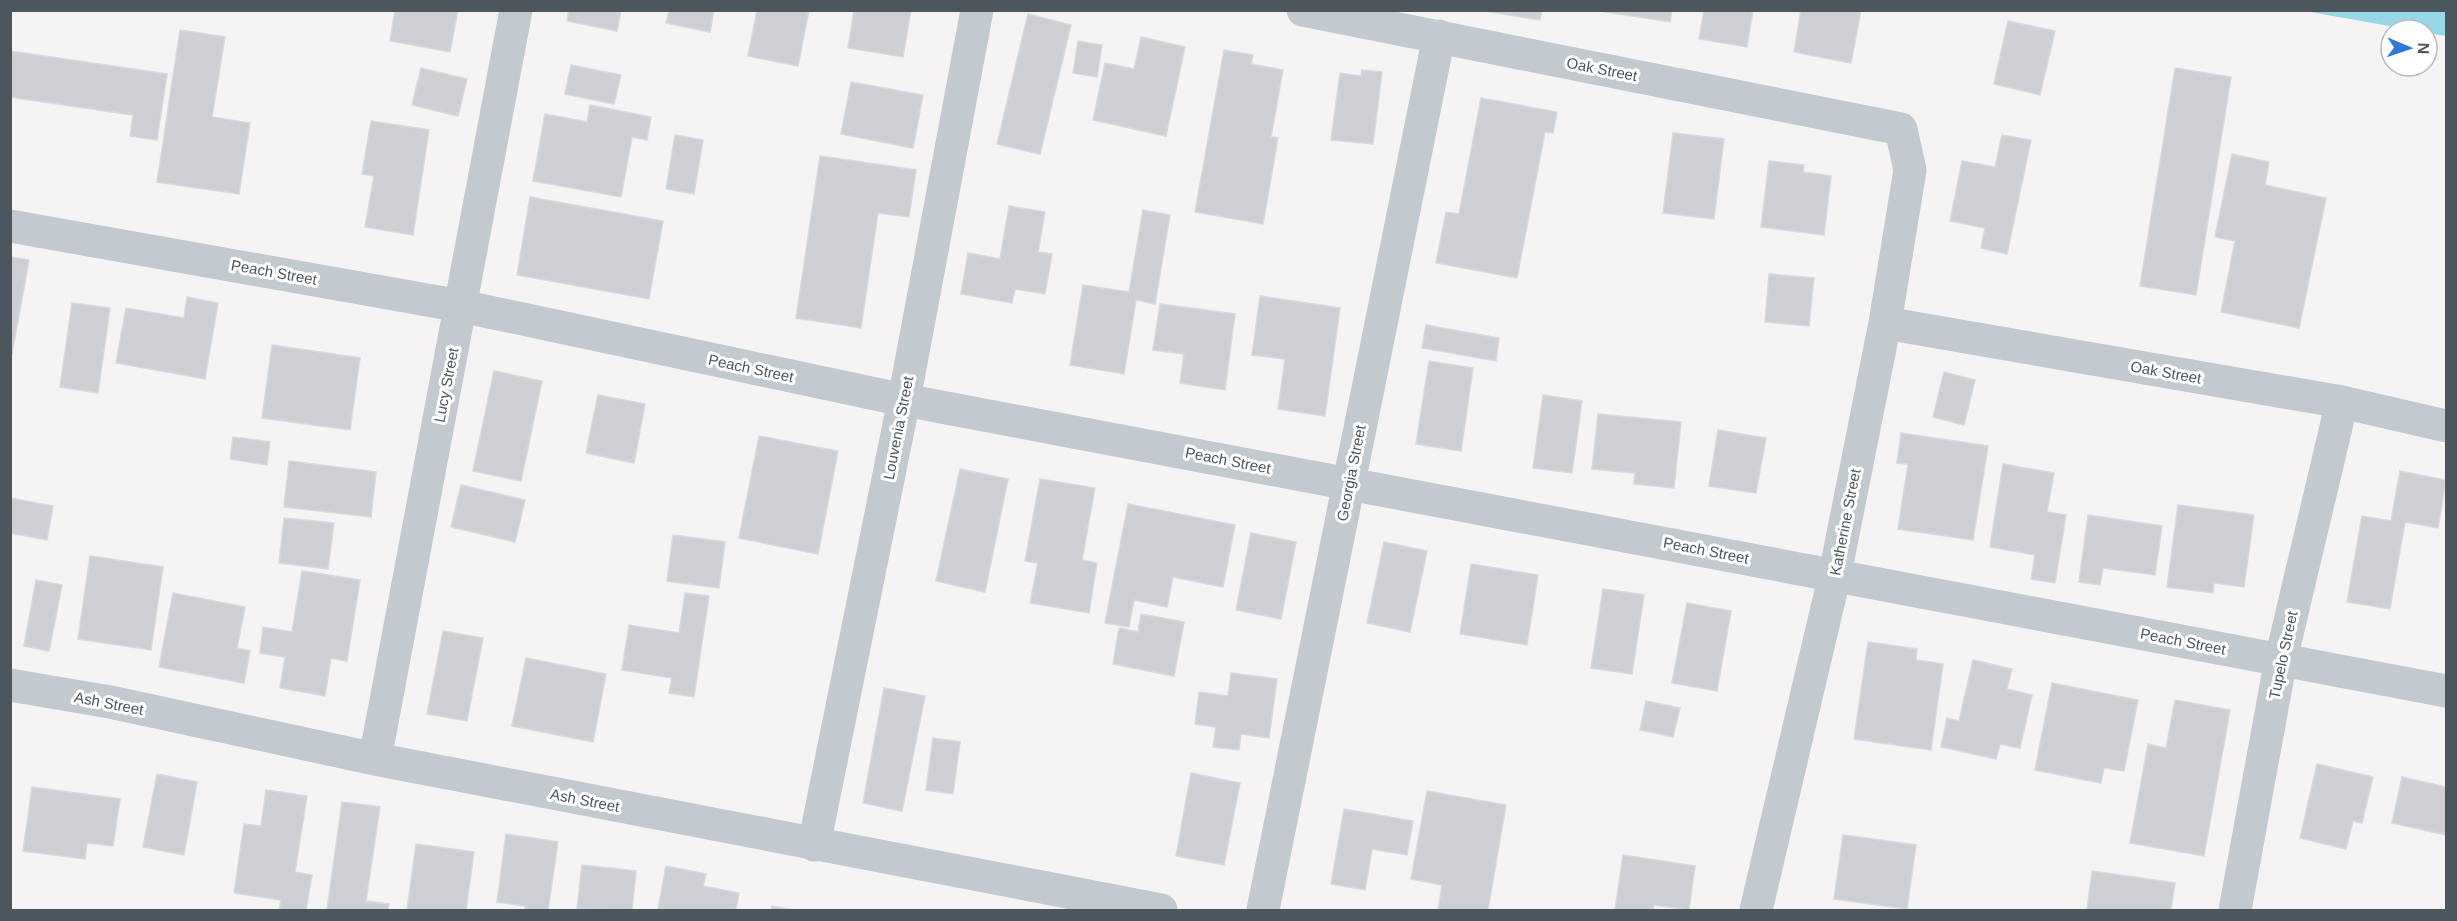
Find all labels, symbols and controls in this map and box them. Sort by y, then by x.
north arrow [2379,18,2439,78]
text: N [2415,42,2432,55]
street label: Oak Street [1565,54,1640,84]
street label: Peach Street [230,256,319,288]
street label: Lucy Street [430,345,462,424]
street label: Peach Street [707,351,796,386]
street label: Oak Street [2129,357,2204,387]
street label: Louvenia Street [880,374,917,481]
street label: Georgia Street [1333,423,1369,523]
street label: Peach Street [1184,443,1273,477]
street label: Katherine Street [1826,466,1864,577]
street label: Peach Street [1662,533,1751,567]
street label: Tupelo Street [2265,609,2301,701]
street label: Peach Street [2139,624,2228,658]
street label: Ash Street [73,688,146,718]
street label: Ash Street [549,785,622,815]

